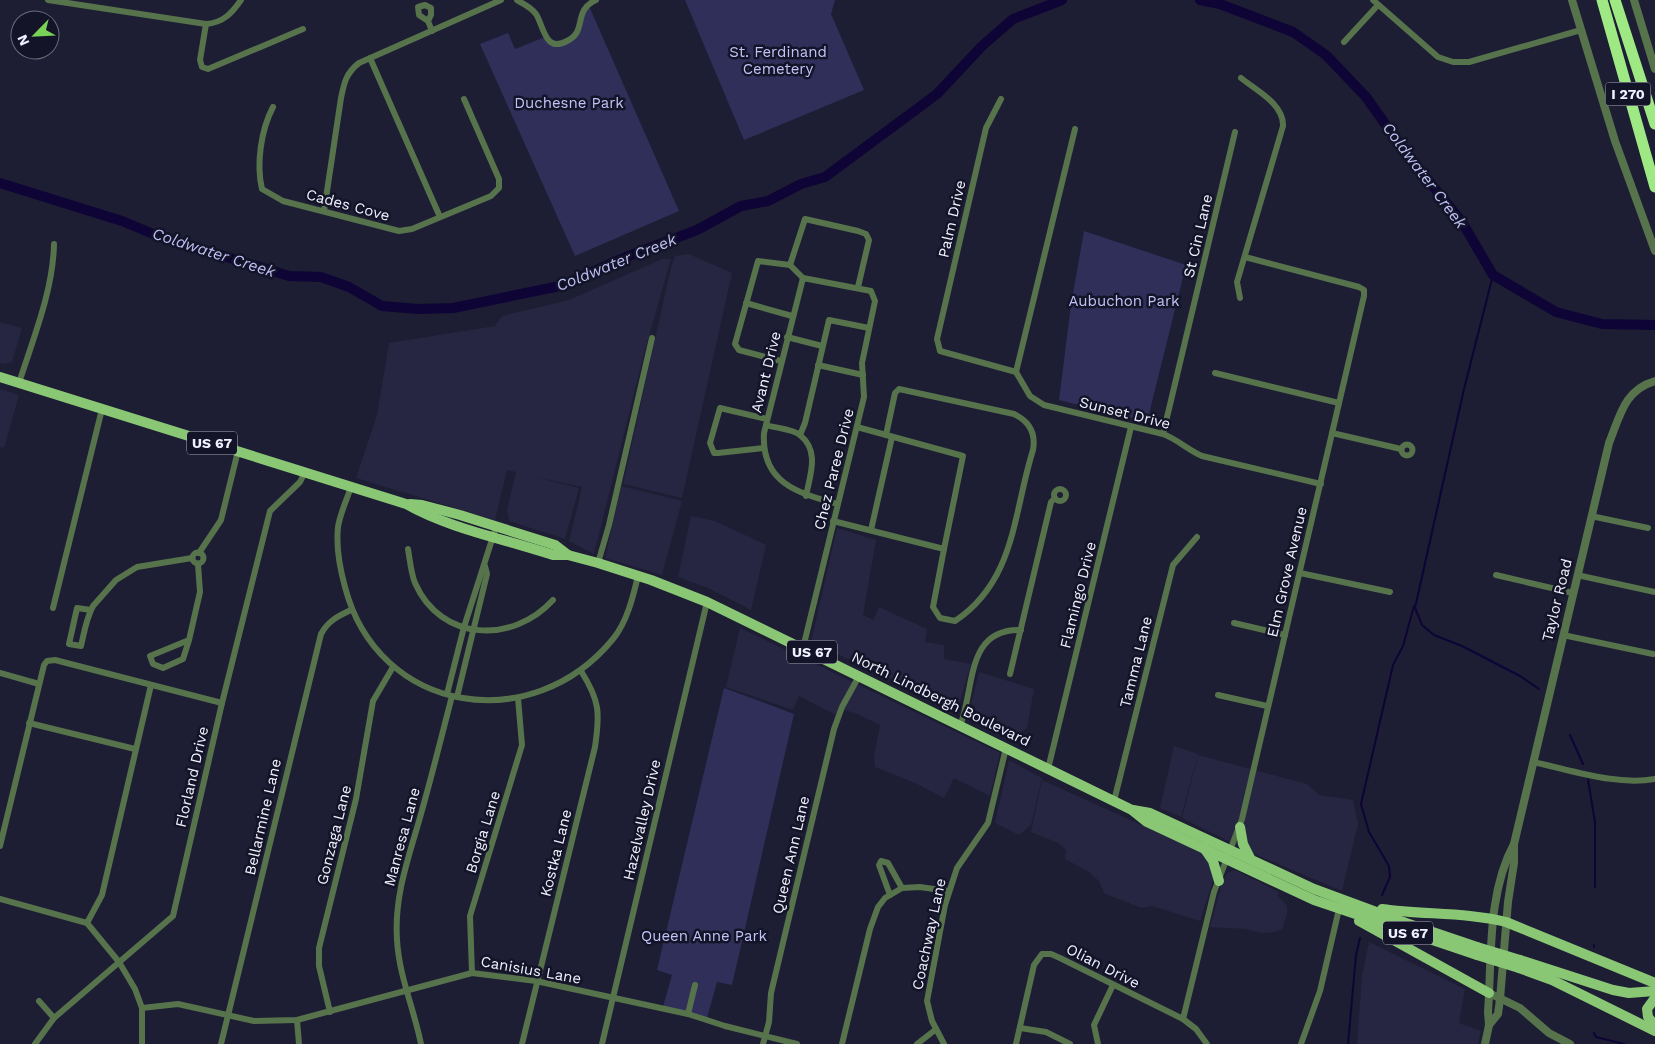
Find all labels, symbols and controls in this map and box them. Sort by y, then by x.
north arrow [10,10,60,60]
text: N [14,32,33,48]
park label: St. Ferdinand Cemetery [729,43,827,78]
road number: I 270 [1606,82,1650,106]
park label: Duchesne Park [514,94,624,112]
water label: Coldwater Creek [1379,118,1471,233]
street label: Palm Drive [934,179,970,259]
street label: Cades Cove [304,185,392,225]
street label: St Cin Lane [1180,193,1216,279]
water label: Coldwater Creek [150,224,279,282]
water label: Coldwater Creek [553,229,680,295]
park label: Aubuchon Park [1068,292,1180,310]
street label: Avant Drive [747,329,785,415]
street label: Sunset Drive [1078,393,1172,433]
street label: Chez Paree Drive [810,406,858,532]
road number: US 67 [187,432,237,454]
street label: Elm Grove Avenue [1263,505,1311,639]
street label: Flamingo Drive [1056,540,1100,650]
street label: Taylor Road [1538,557,1576,643]
street label: Tamma Lane [1116,615,1156,709]
road number: US 67 [787,640,837,664]
street label: North Lindbergh Boulevard [849,648,1033,750]
street label: Florland Drive [172,725,212,829]
street label: Bellarmine Lane [241,757,285,877]
street label: Hazelvalley Drive [619,758,665,882]
street label: Gonzaga Lane [313,783,355,887]
street label: Manresa Lane [380,786,424,888]
street label: Borgia Lane [462,789,504,875]
street label: Queen Ann Lane [769,794,813,916]
street label: Kostka Lane [536,807,576,899]
street label: Coachway Lane [908,877,950,991]
road number: US 67 [1383,921,1433,944]
park label: Queen Anne Park [641,927,768,945]
street label: Olian Drive [1063,940,1143,992]
street label: Canisius Lane [479,952,583,988]

